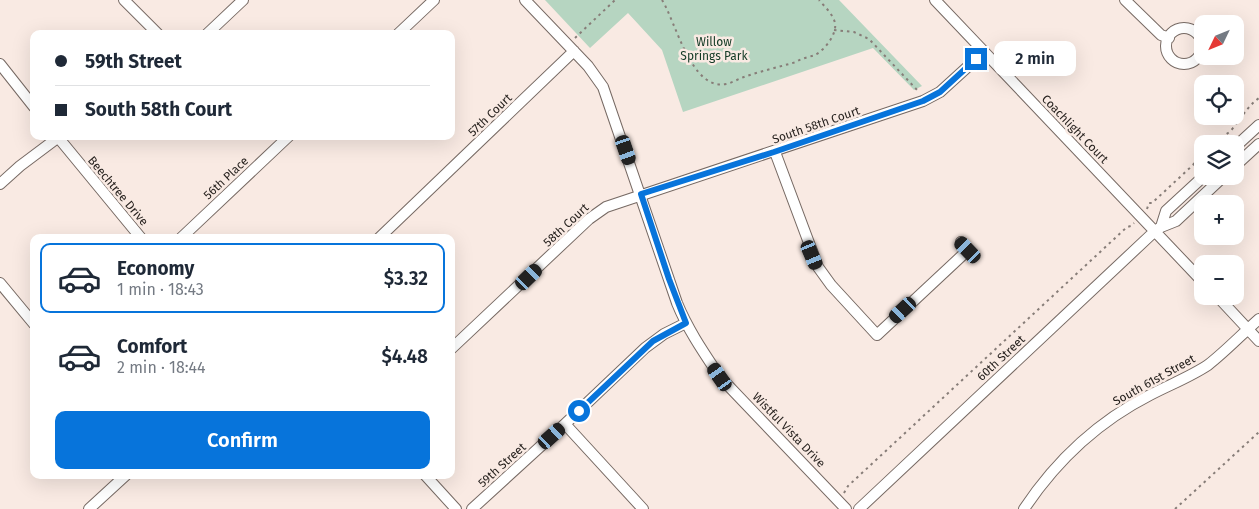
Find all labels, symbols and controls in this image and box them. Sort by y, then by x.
north arrow [1194,15,1244,65]
map controls [1194,15,1244,305]
park label: Willow Springs Park [680,35,748,63]
callout: 2 min [994,42,1076,76]
route end [965,48,987,70]
text: 2 min [1015,49,1055,68]
text: 59th Street [85,50,182,73]
button: locate [1194,75,1244,125]
street label: 57th Court [465,90,515,139]
street label: Coachlight Court [1039,92,1112,167]
text: South 58th Court [85,98,232,121]
street label: South 58th Court [770,103,862,147]
car [614,133,637,167]
button: layers [1194,135,1244,185]
street label: Beechtree Drive [85,154,151,228]
street label: 56th Place [201,154,251,202]
button: + [1194,195,1244,245]
street label: 58th Court [541,200,592,249]
car [952,234,983,266]
car [799,238,824,272]
button: − [1194,255,1244,305]
icon: car [57,256,102,301]
text: Economy [117,257,194,280]
car [512,261,545,293]
text: $3.32 [384,267,428,290]
text: 1 min · 18:43 [117,280,204,299]
car [886,294,919,326]
street label: 60th Street [974,332,1028,384]
icon: car [57,334,102,379]
text: Comfort [117,335,187,358]
text: $4.48 [381,345,428,368]
street label: South 61st Street [1110,351,1198,408]
text: 2 min · 18:44 [117,358,206,377]
car [705,360,734,394]
street label: Wistful Vista Drive [750,390,828,470]
route start [568,400,590,422]
button: Confirm [55,411,430,469]
car [535,420,568,452]
street label: 59th Street [475,440,529,490]

